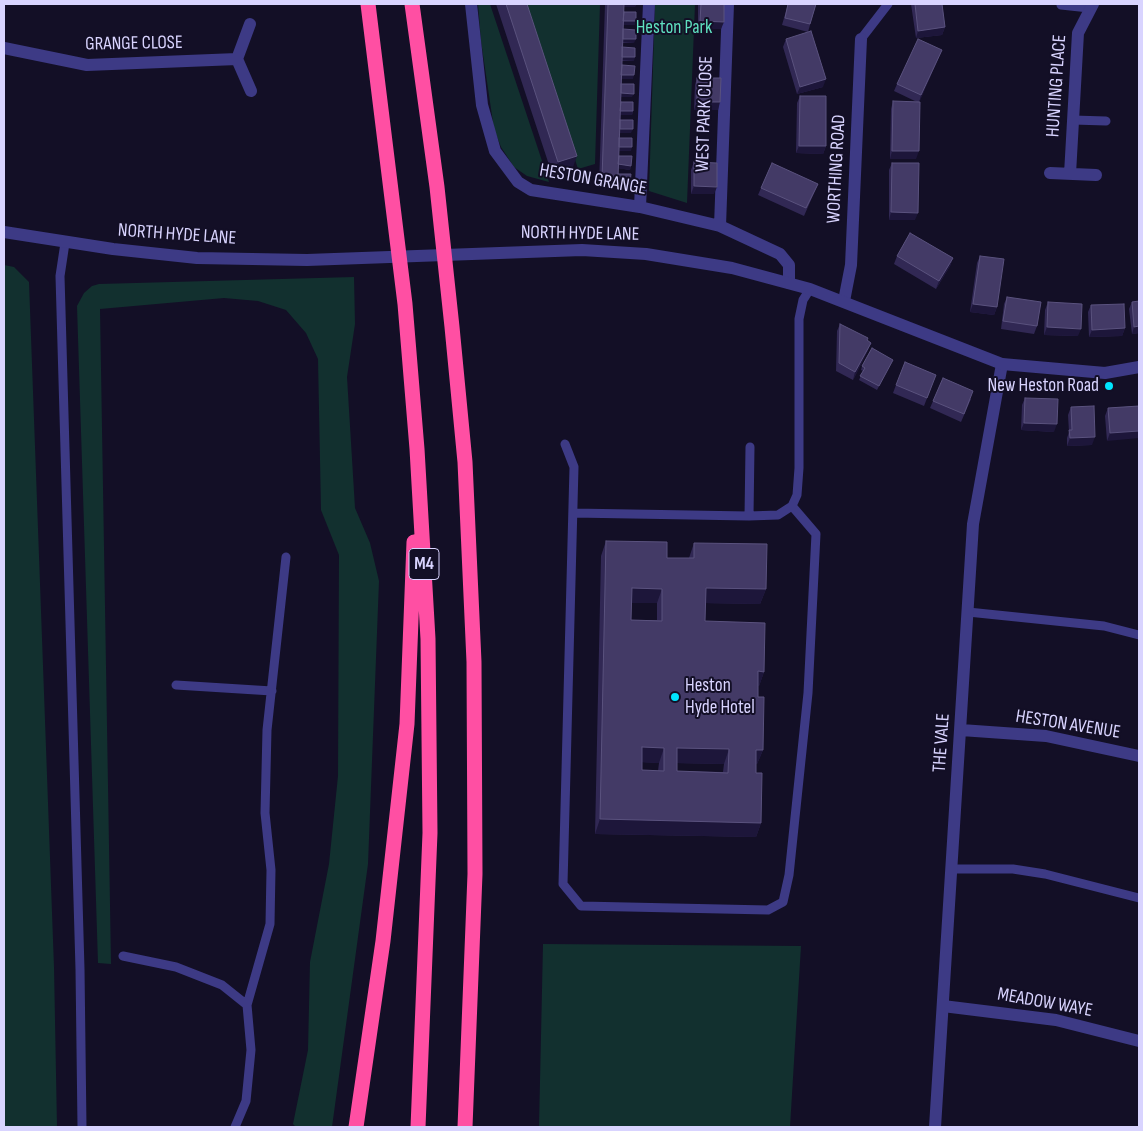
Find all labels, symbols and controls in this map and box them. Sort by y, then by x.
park label: Heston Park [636,17,712,39]
street label: GRANGE CLOSE [85,32,183,56]
street label: HUNTING PLACE [1042,34,1072,138]
street label: WEST PARK CLOSE [692,56,718,172]
street label: WORTHING ROAD [823,114,851,224]
street label: HESTON GRANGE [538,159,648,201]
street label: NORTH HYDE LANE [117,219,237,251]
street label: NORTH HYDE LANE [521,222,639,246]
place label: New Heston Road [988,375,1099,397]
marker: New Heston Road [1103,380,1115,392]
road number: M4 [409,548,439,580]
place label: Heston Hyde Hotel [685,675,755,719]
marker: Heston Hyde Hotel [669,691,681,703]
street label: HESTON AVENUE [1014,705,1122,745]
street label: THE VALE [929,713,955,773]
street label: MEADOW WAYE [996,983,1094,1023]

